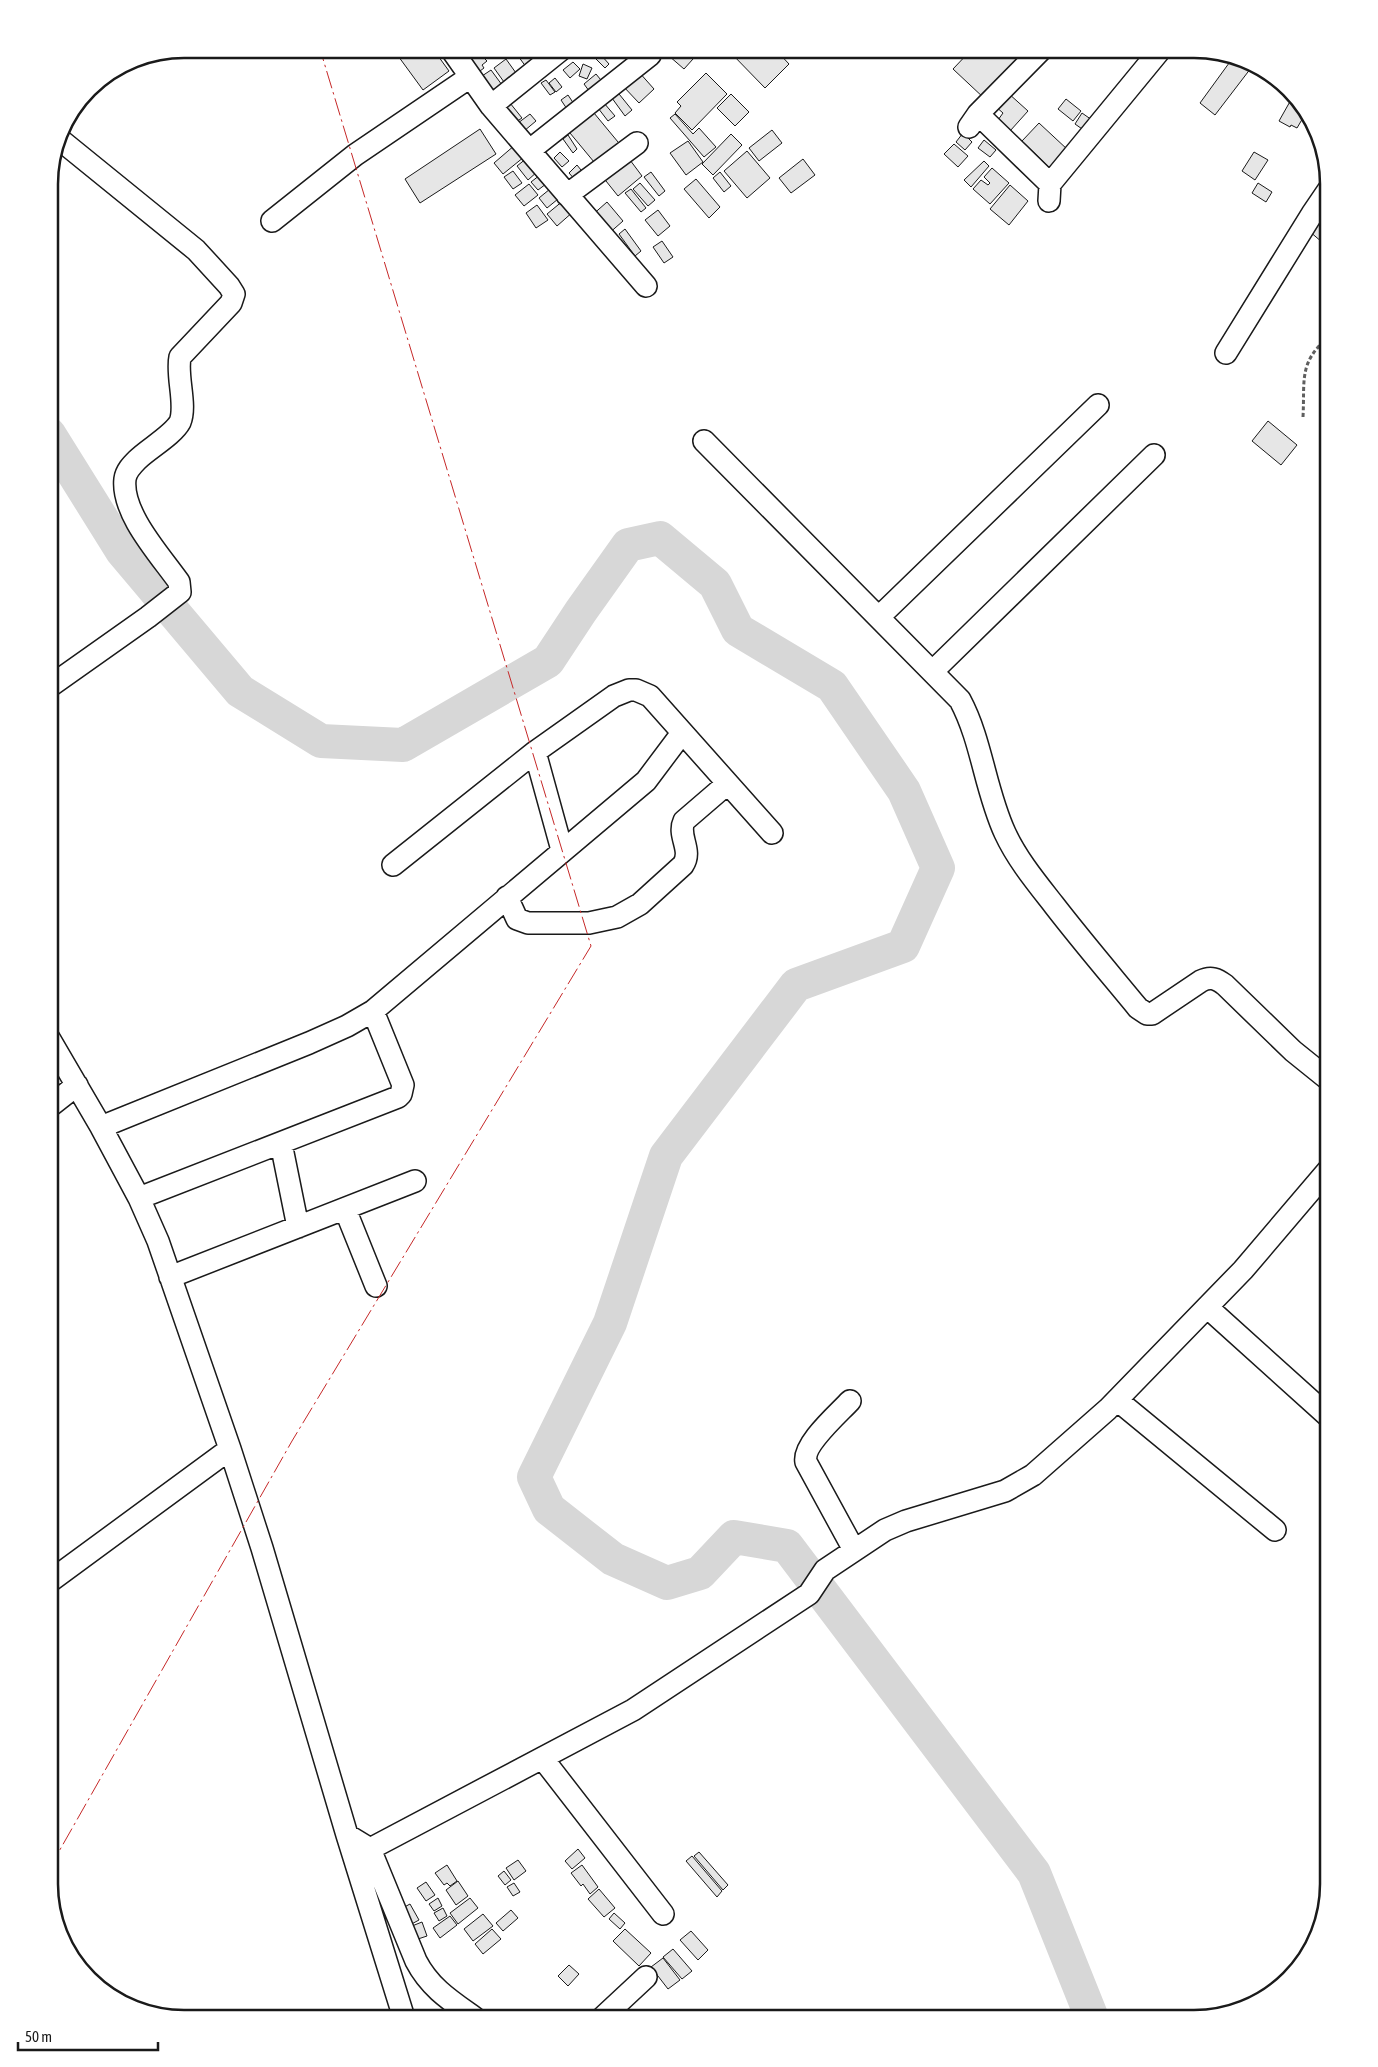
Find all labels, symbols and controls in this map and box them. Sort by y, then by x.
scale bar [18,2020,158,2052]
text: 50 m [25,2028,52,2045]

